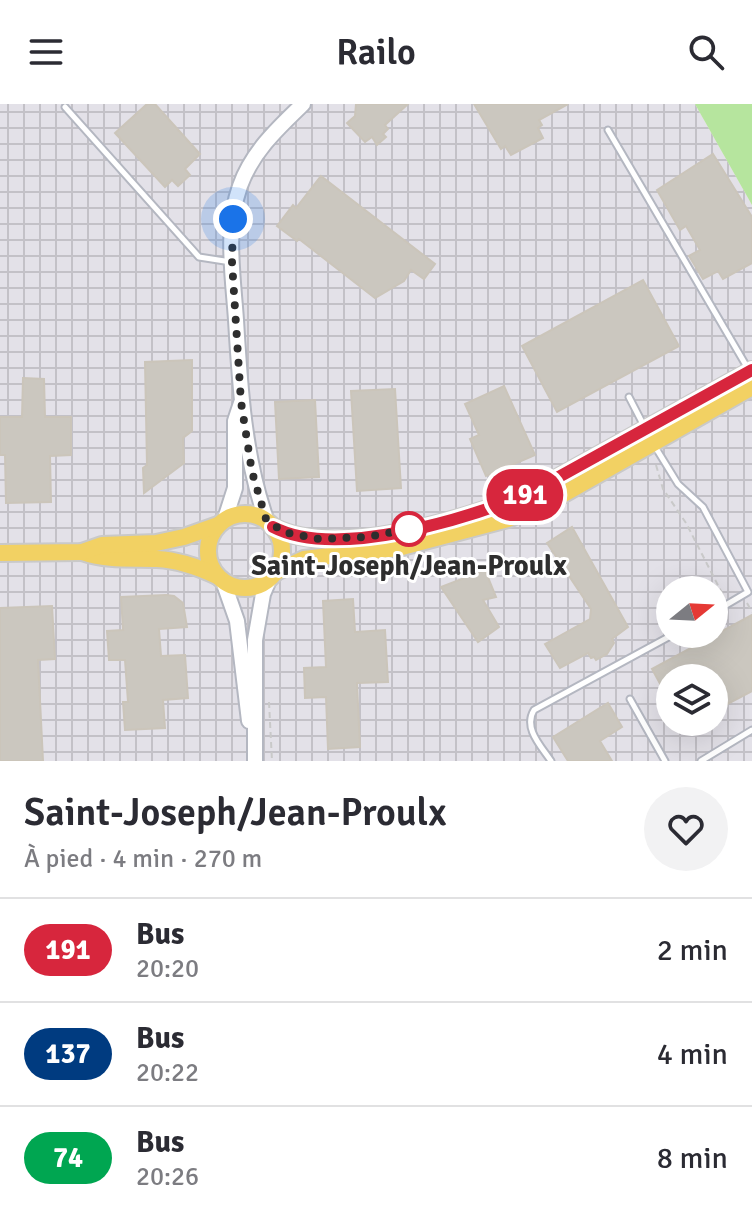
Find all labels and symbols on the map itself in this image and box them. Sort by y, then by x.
your location [213,199,253,239]
line badge: 191 [479,469,571,521]
marker: Saint-Joseph/Jean-Proulx [392,512,426,546]
place label: Saint-Joseph/Jean-Proulx [251,549,567,583]
north arrow [656,576,728,648]

